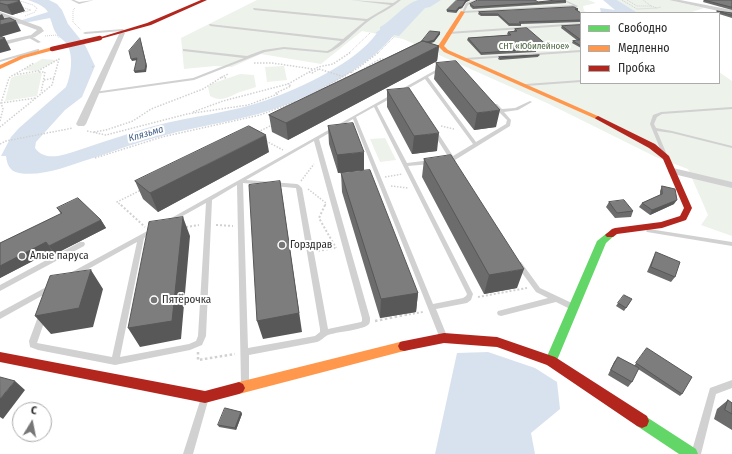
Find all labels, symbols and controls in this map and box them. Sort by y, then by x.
legend [580,12,720,84]
text: Свободно [618,21,667,35]
park label: СНТ «Юбилейное» [499,41,569,51]
text: Медленно [618,41,670,55]
text: Пробка [618,61,656,75]
water label: Клязьма [127,123,165,145]
place label: Горздрав [290,238,332,252]
marker: Горздрав [277,240,287,250]
place label: Алые паруса [30,249,89,263]
marker: Алые паруса [17,251,27,261]
place label: Пятёрочка [162,293,211,307]
marker: Пятёрочка [149,295,159,305]
north arrow [12,402,52,442]
text: С [30,404,38,418]

